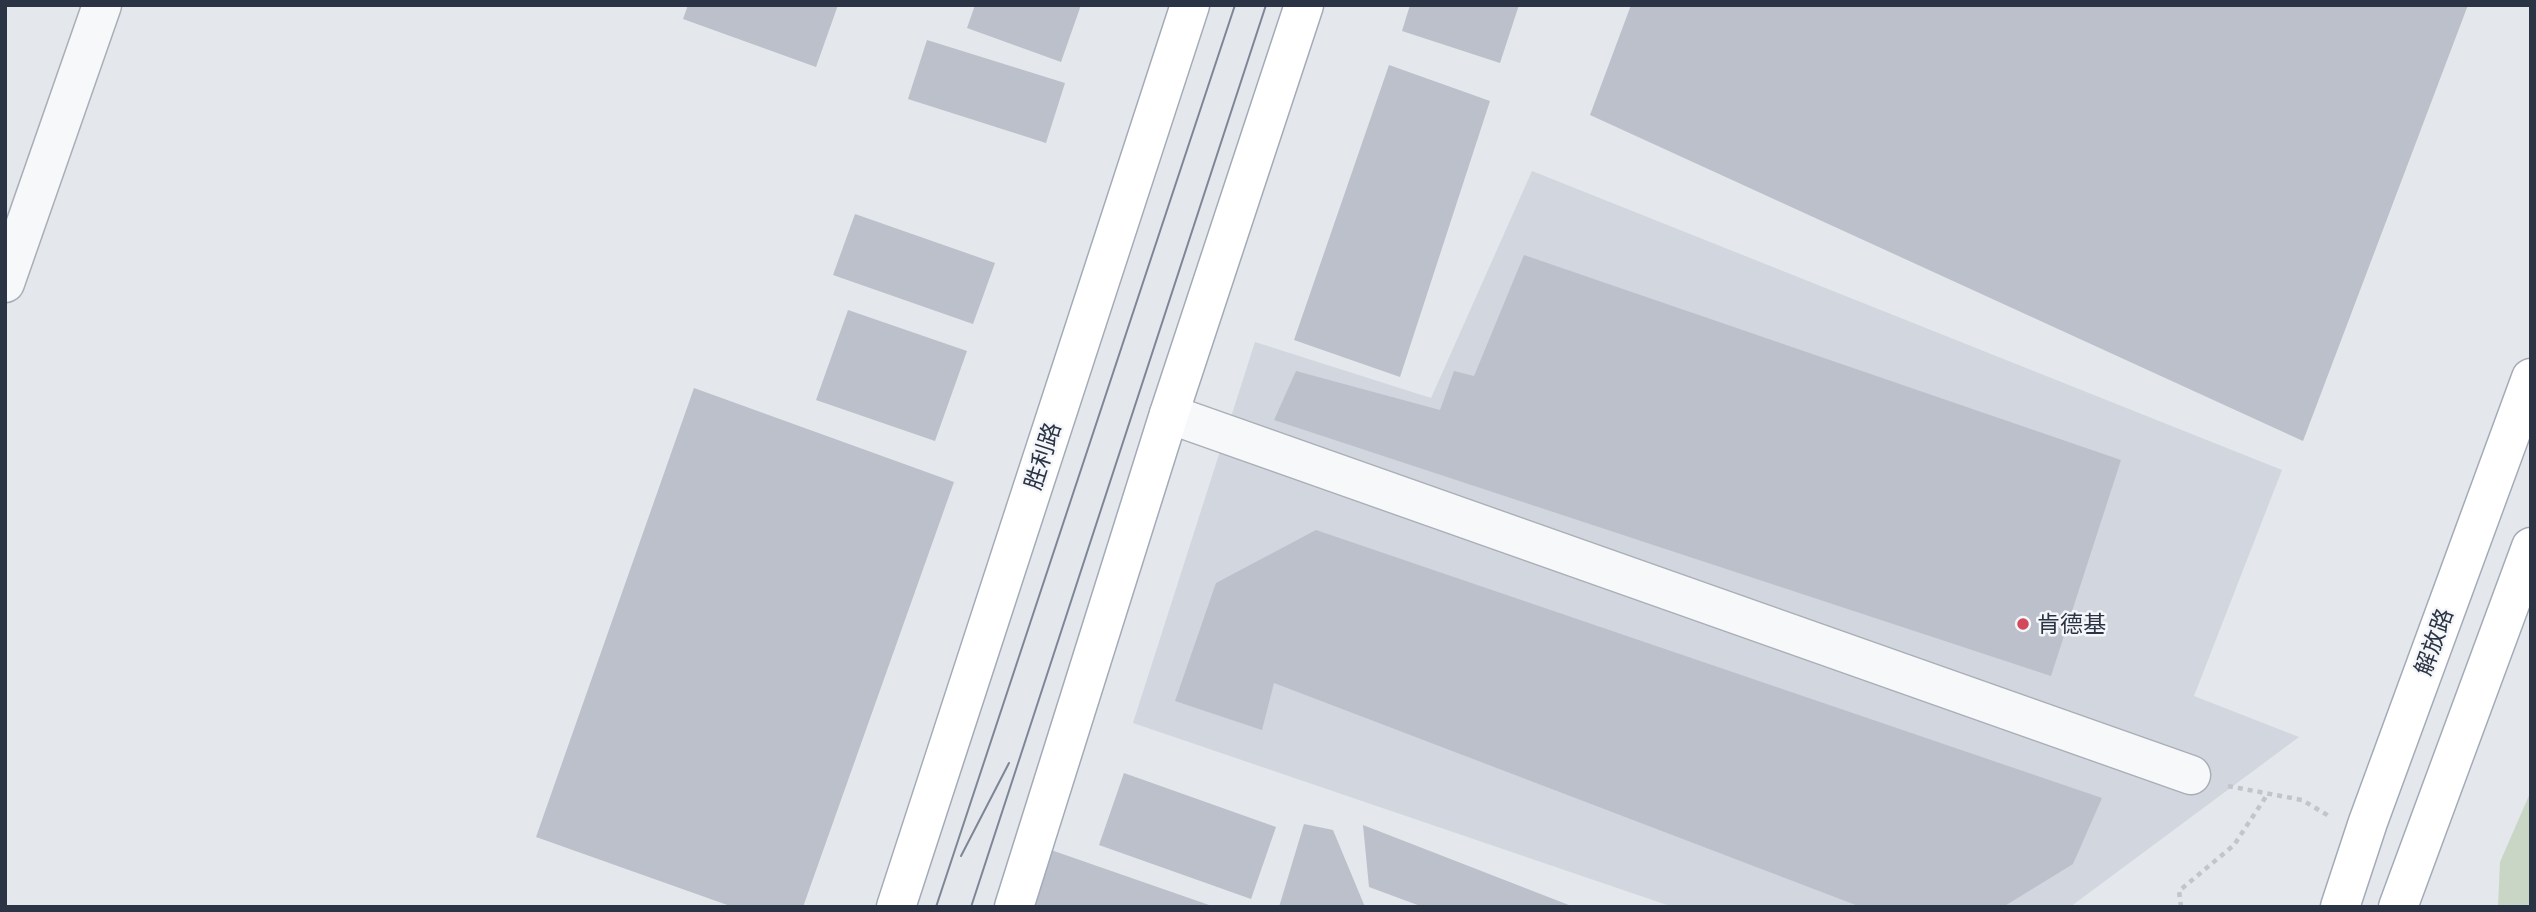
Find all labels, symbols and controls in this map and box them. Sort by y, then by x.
street label: 胜利路 [1019,419,1067,493]
street label: 解放路 [2409,605,2459,679]
place label: 肯德基 [2037,610,2106,638]
marker: 肯德基 [2015,616,2031,632]

